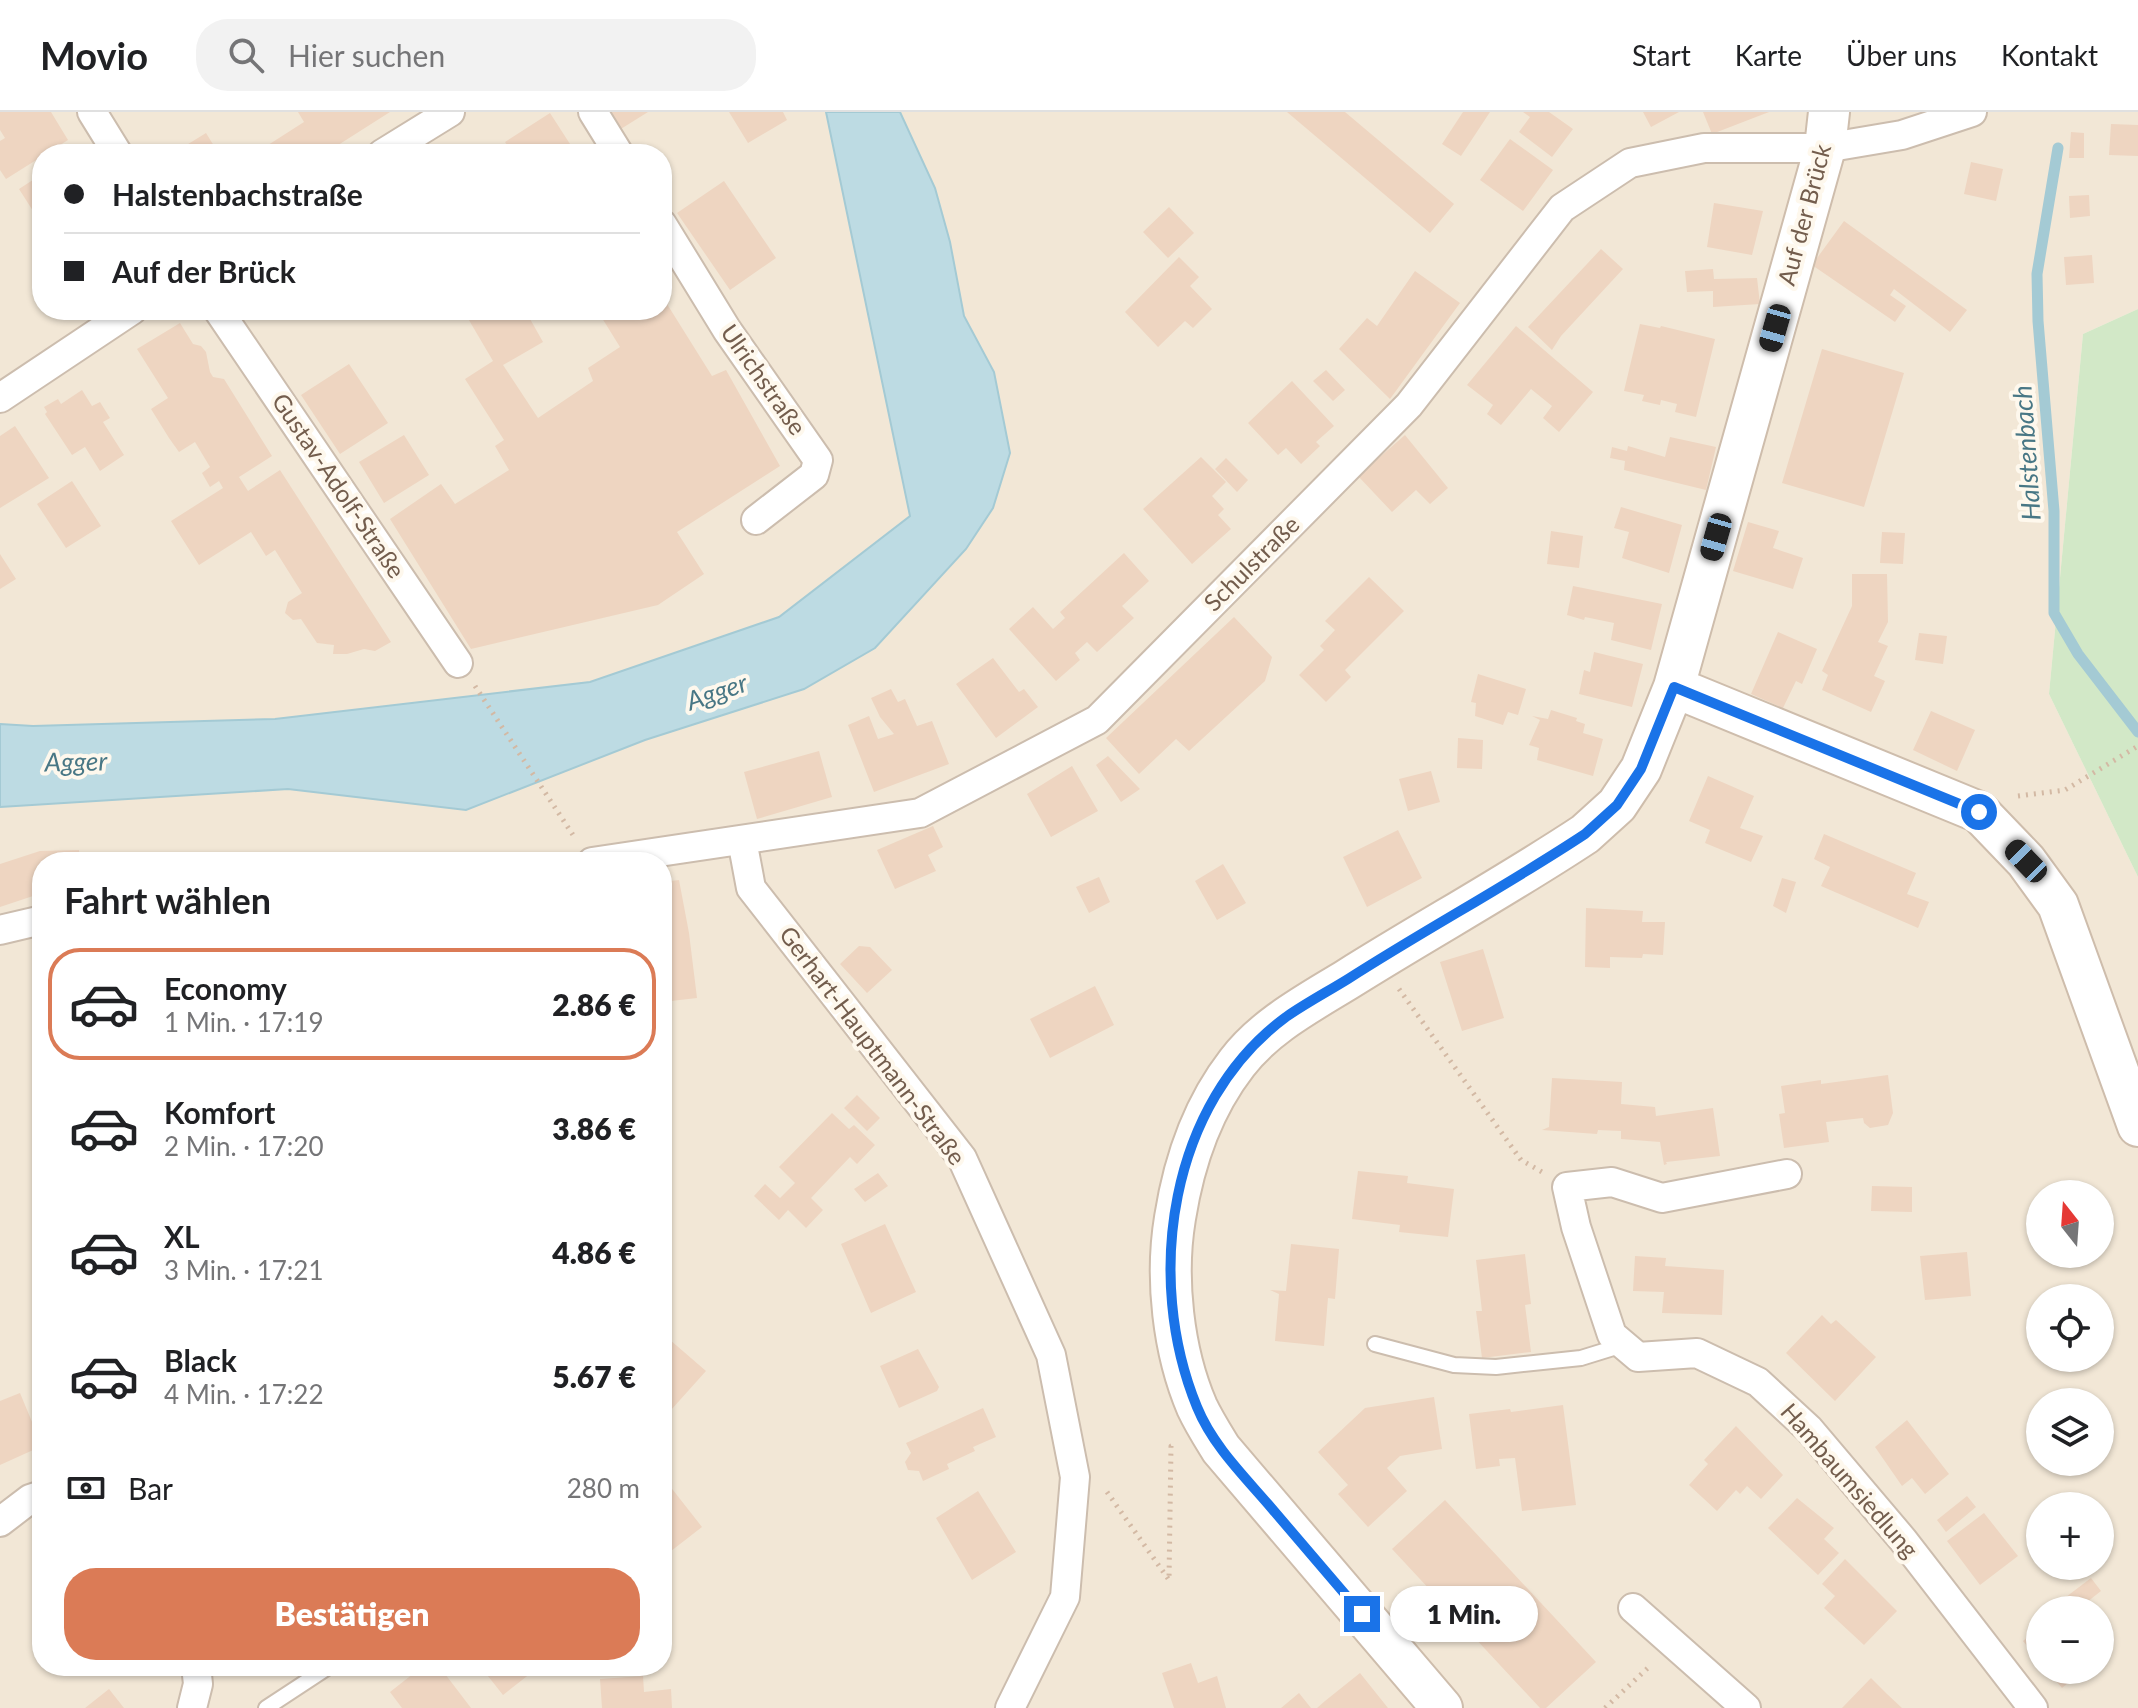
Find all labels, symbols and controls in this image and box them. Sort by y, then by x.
search box [196,19,756,91]
text: Movio [40,32,148,78]
icon: search [224,33,268,77]
text: Hier suchen [288,37,445,73]
text: Start [1632,38,1691,72]
text: Karte [1735,38,1802,72]
text: Über uns [1846,38,1957,72]
text: Kontakt [2001,38,2098,72]
street label: Auf der Brück [1771,140,1837,288]
text: Halstenbachstraße [112,176,363,212]
text: Auf der Brück [112,253,296,289]
car [1757,302,1793,354]
street label: Ulrichstraße [715,318,813,440]
water label: Halstenbach [2005,384,2047,522]
street label: Gustav-Adolf-Straße [267,387,412,583]
street label: Schulstraße [1197,509,1305,617]
car [1698,511,1734,563]
water label: Agger [681,665,753,717]
water label: Agger [43,744,109,778]
route start [1961,794,1997,830]
car [2001,835,2051,887]
text: Fahrt wählen [64,878,271,922]
street label: Gerhart-Hauptmann-Straße [774,920,972,1170]
icon: car [68,968,140,1040]
text: Economy [164,970,287,1006]
text: 2.86 € [552,986,636,1022]
text: 1 Min. · 17:19 [164,1006,323,1038]
icon: car [68,1092,140,1164]
text: Komfort [164,1094,275,1130]
text: 3.86 € [552,1110,636,1146]
text: 2 Min. · 17:20 [164,1130,323,1162]
north arrow [2026,1180,2114,1268]
map controls [2026,1180,2114,1684]
icon: car [68,1216,140,1288]
text: XL [164,1218,200,1254]
text: 4.86 € [552,1234,636,1270]
text: 3 Min. · 17:21 [164,1254,323,1286]
button: locate [2026,1284,2114,1372]
icon: car [68,1340,140,1412]
text: Black [164,1342,237,1378]
text: 5.67 € [552,1358,636,1394]
text: 4 Min. · 17:22 [164,1378,323,1410]
button: layers [2026,1388,2114,1476]
street label: Hambaumsiedlung [1775,1397,1925,1563]
icon: cash [64,1466,108,1510]
text: Bar [128,1470,173,1506]
text: 280 m [567,1472,640,1504]
button: + [2026,1492,2114,1580]
button: Bestätigen [64,1568,640,1660]
callout: 1 Min. [1390,1586,1538,1642]
route end [1344,1596,1380,1632]
button: − [2026,1596,2114,1684]
text: 1 Min. [1427,1598,1501,1630]

